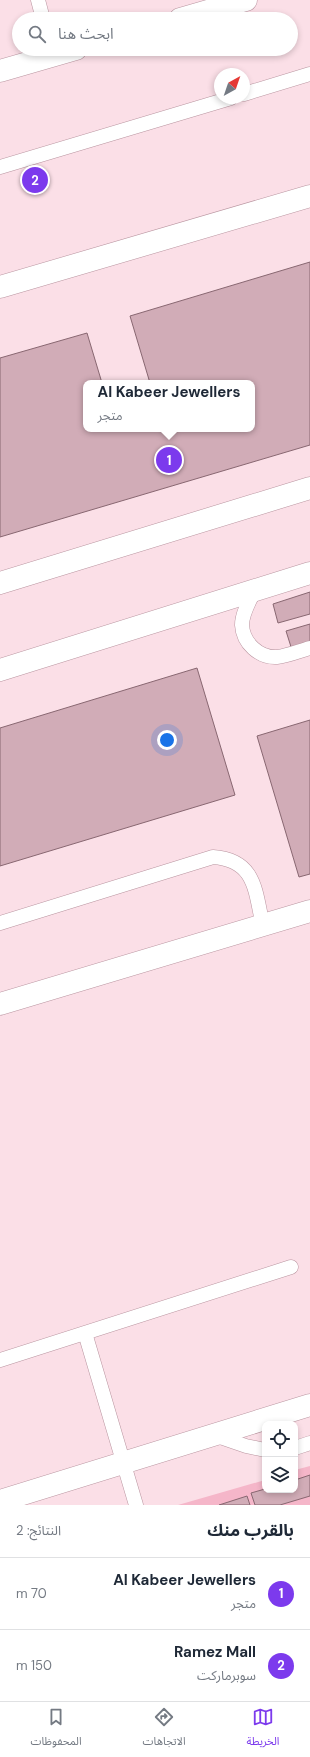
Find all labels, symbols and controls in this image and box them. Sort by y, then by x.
search box [12,12,298,56]
icon: search [26,23,48,45]
text: ابحث هنا [58,24,114,44]
north arrow [214,68,250,104]
pin: 2 [22,165,48,195]
popup [83,380,255,432]
text: Al Kabeer Jewellers [98,382,240,402]
text: متجر [98,407,123,424]
pin: 1 [156,445,182,475]
your location [157,730,177,750]
map controls [262,1421,298,1493]
button: locate [262,1421,298,1457]
button: layers [262,1457,298,1493]
text: بالقرب منك [207,1519,294,1541]
text: النتائج: 2 [16,1522,61,1539]
text: Al Kabeer Jewellers [113,1570,256,1590]
text: 70 m [16,1585,47,1602]
text: 1 [279,1585,283,1602]
text: متجر [231,1595,256,1612]
text: Ramez Mall [174,1642,256,1662]
text: 150 m [16,1657,52,1674]
text: 2 [277,1657,285,1674]
text: سوبرماركت [197,1667,256,1684]
tab: المحفوظات [31,1706,82,1753]
tab: الاتجاهات [143,1706,186,1753]
tab: الخريطة [247,1706,280,1753]

